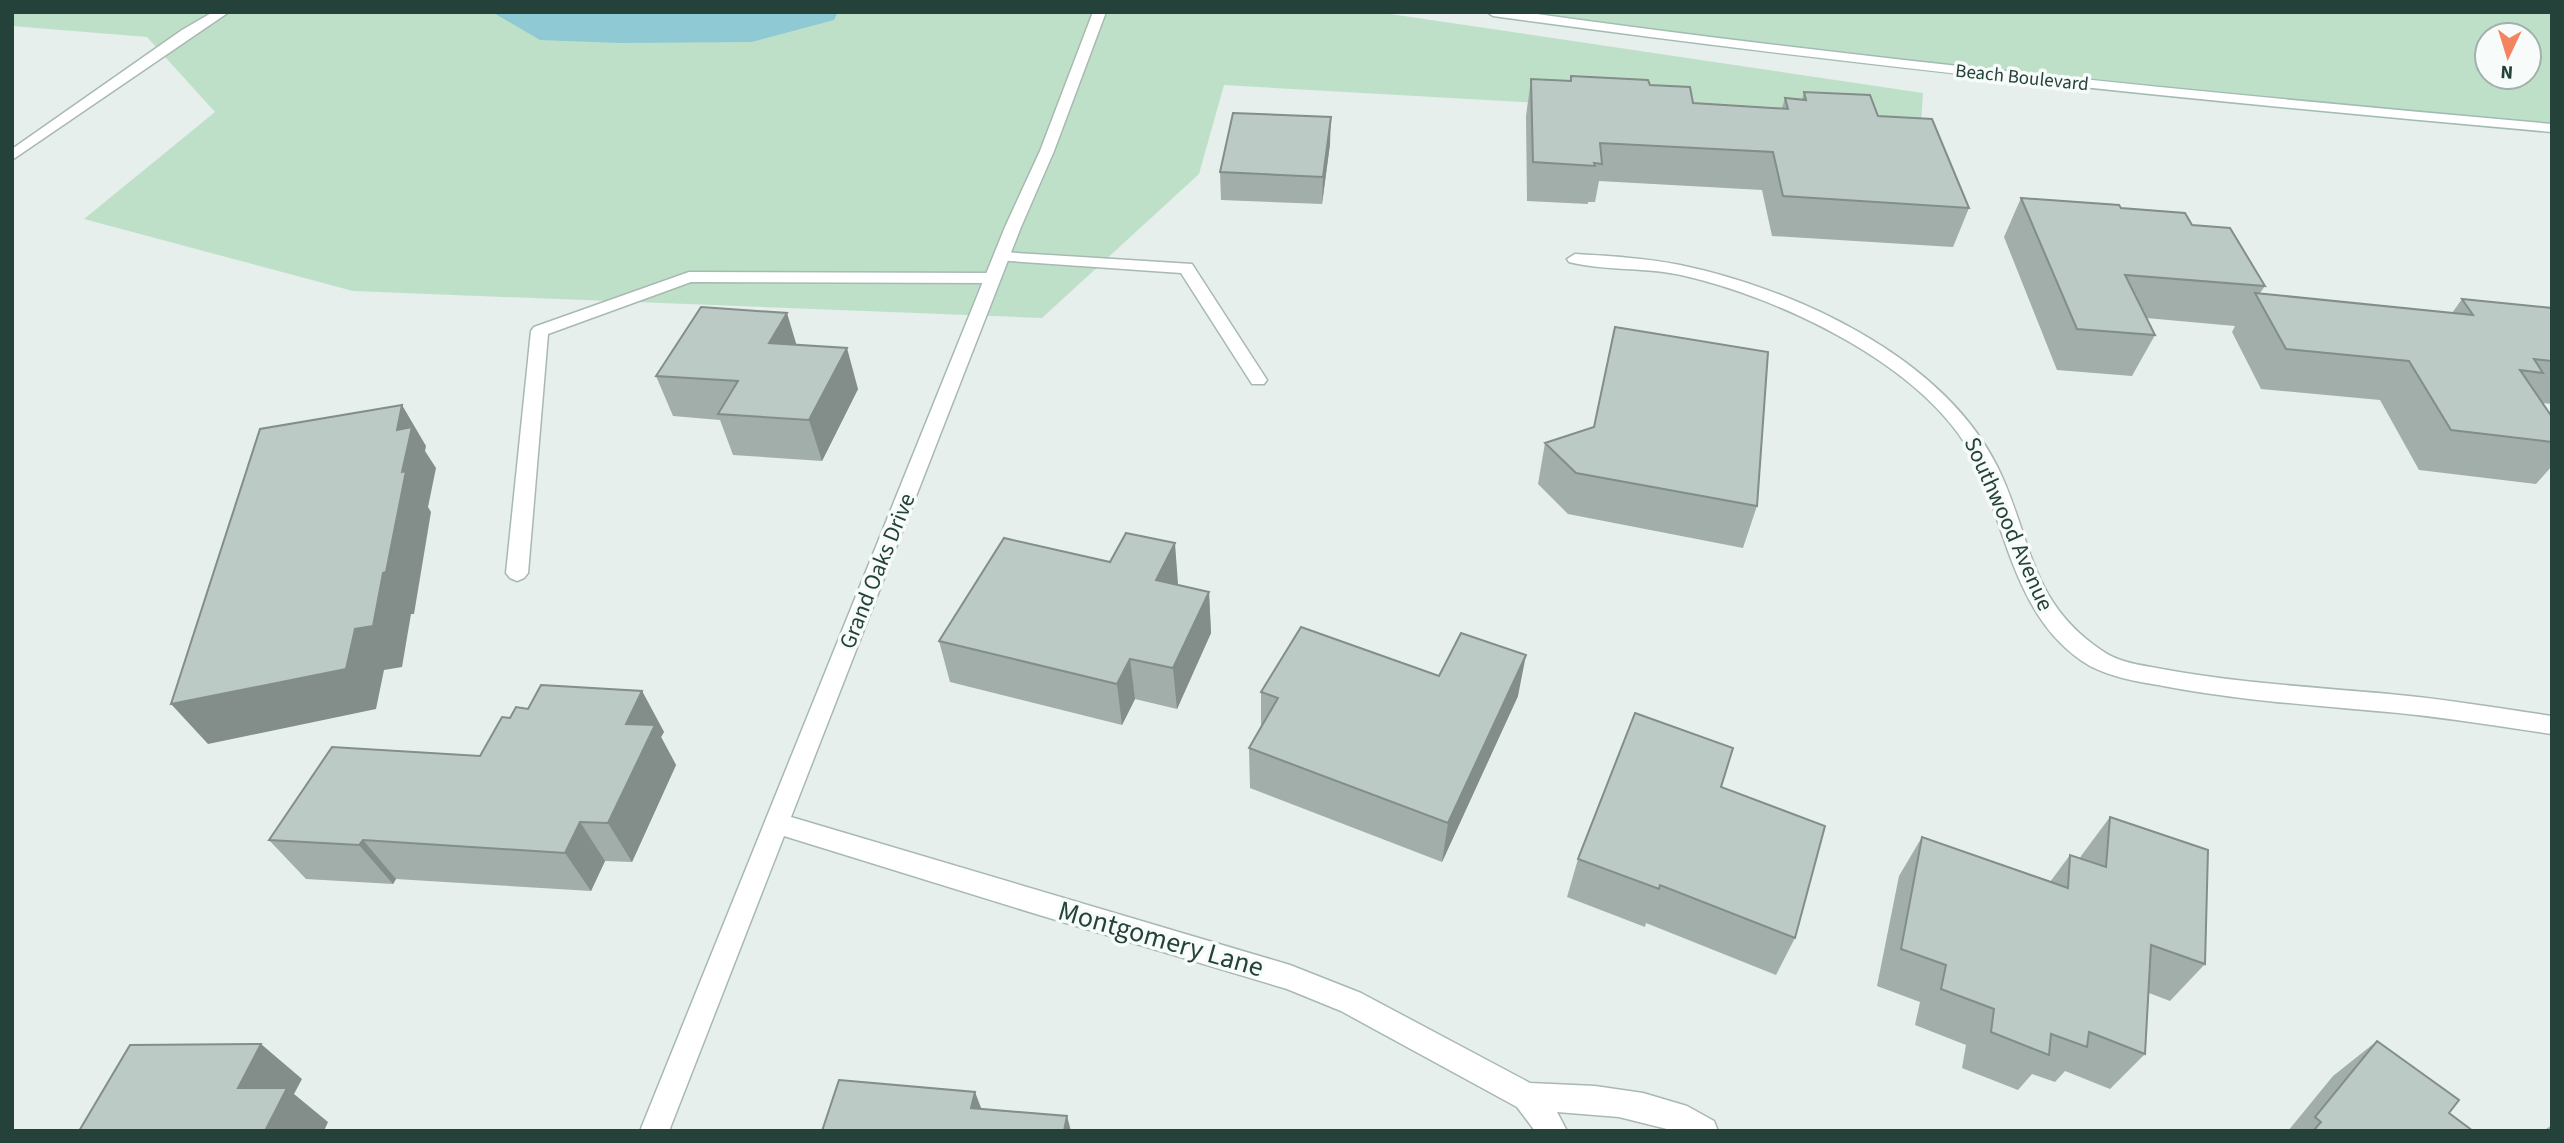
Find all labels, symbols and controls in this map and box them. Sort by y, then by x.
north arrow [2473,21,2543,91]
street label: Beach Boulevard [1954,58,2090,98]
text: N [2500,58,2514,85]
street label: Southwood Avenue [1956,432,2062,616]
street label: Grand Oaks Drive [831,488,923,654]
street label: Montgomery Lane [1054,891,1268,987]

